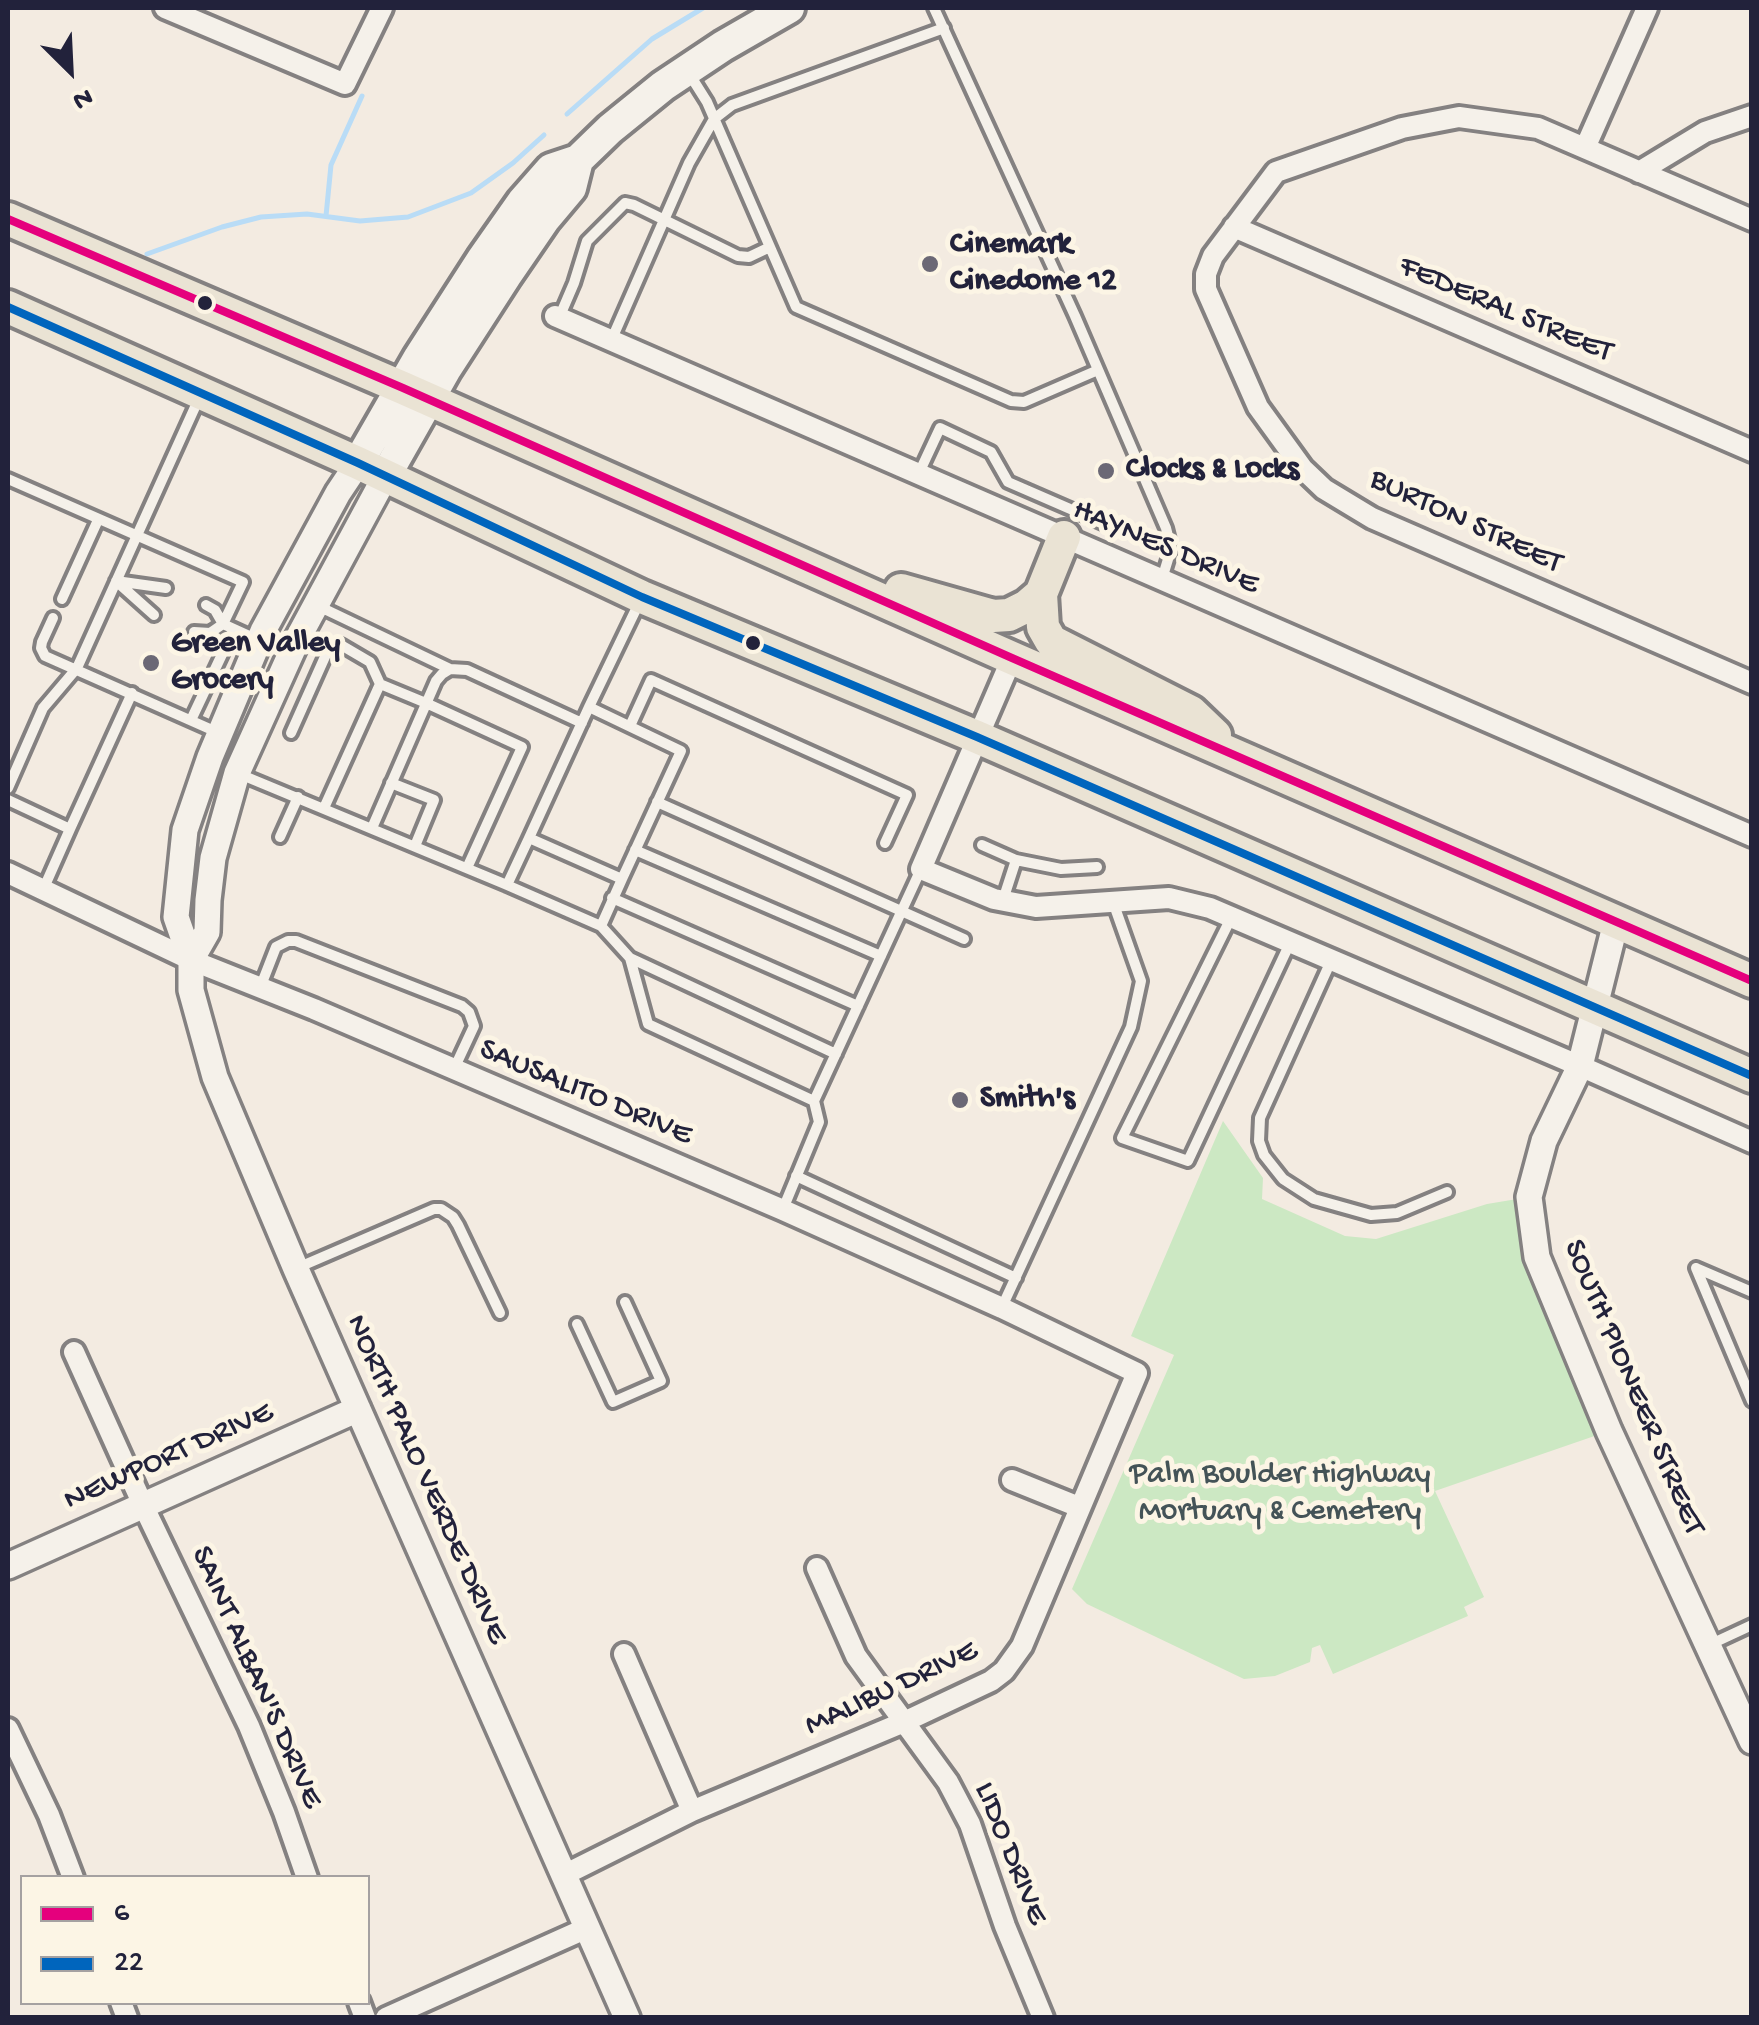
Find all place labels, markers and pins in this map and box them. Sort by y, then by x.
place label: Cinemark Cinedome 12 [950,227,1117,302]
marker: Cinemark Cinedome 12 [919,253,941,275]
unlabelled marker [195,293,215,313]
place label: Clocks & Locks [1126,452,1299,490]
marker: Clocks & Locks [1095,460,1117,482]
place label: Green Valley Grocery [171,626,340,701]
unlabelled marker [743,633,763,653]
marker: Green Valley Grocery [140,652,162,674]
place label: Smith's [980,1081,1075,1119]
marker: Smith's [949,1089,971,1111]

